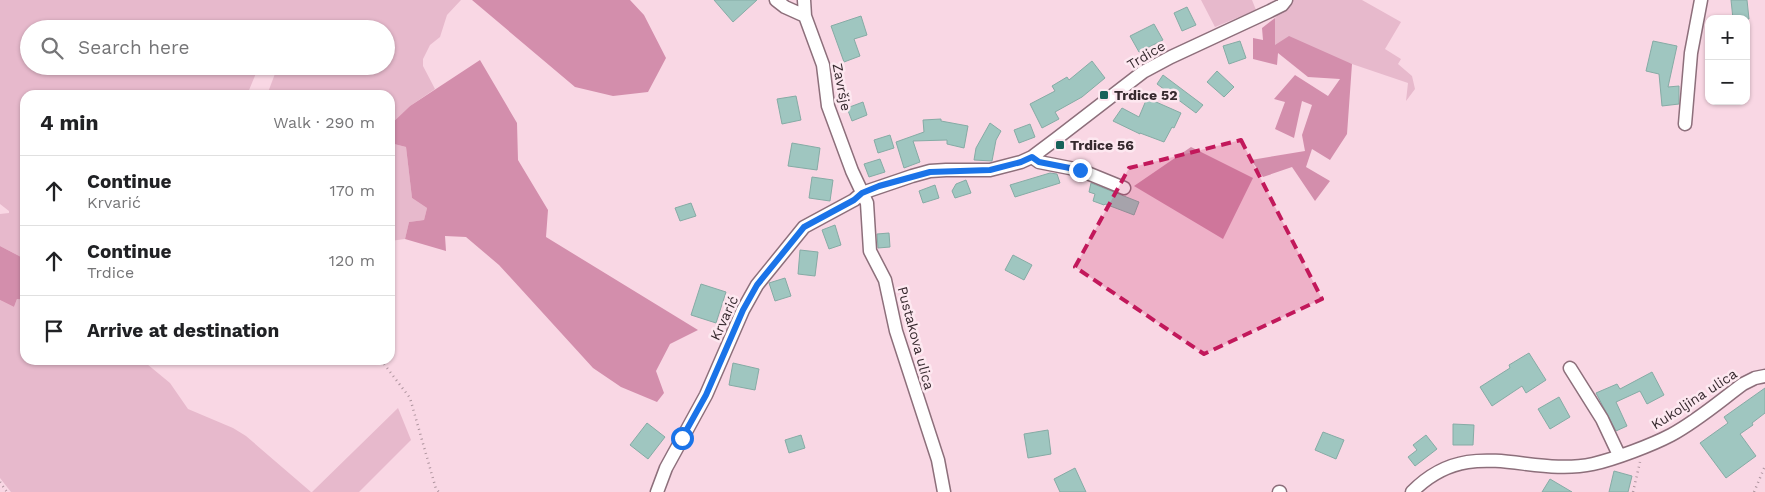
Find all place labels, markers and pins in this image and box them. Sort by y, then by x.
place label: Trdice 52 [1114,87,1178,103]
marker: Trdice 52 [1098,89,1110,101]
place label: Trdice 56 [1070,137,1134,153]
marker: Trdice 56 [1054,139,1066,151]

